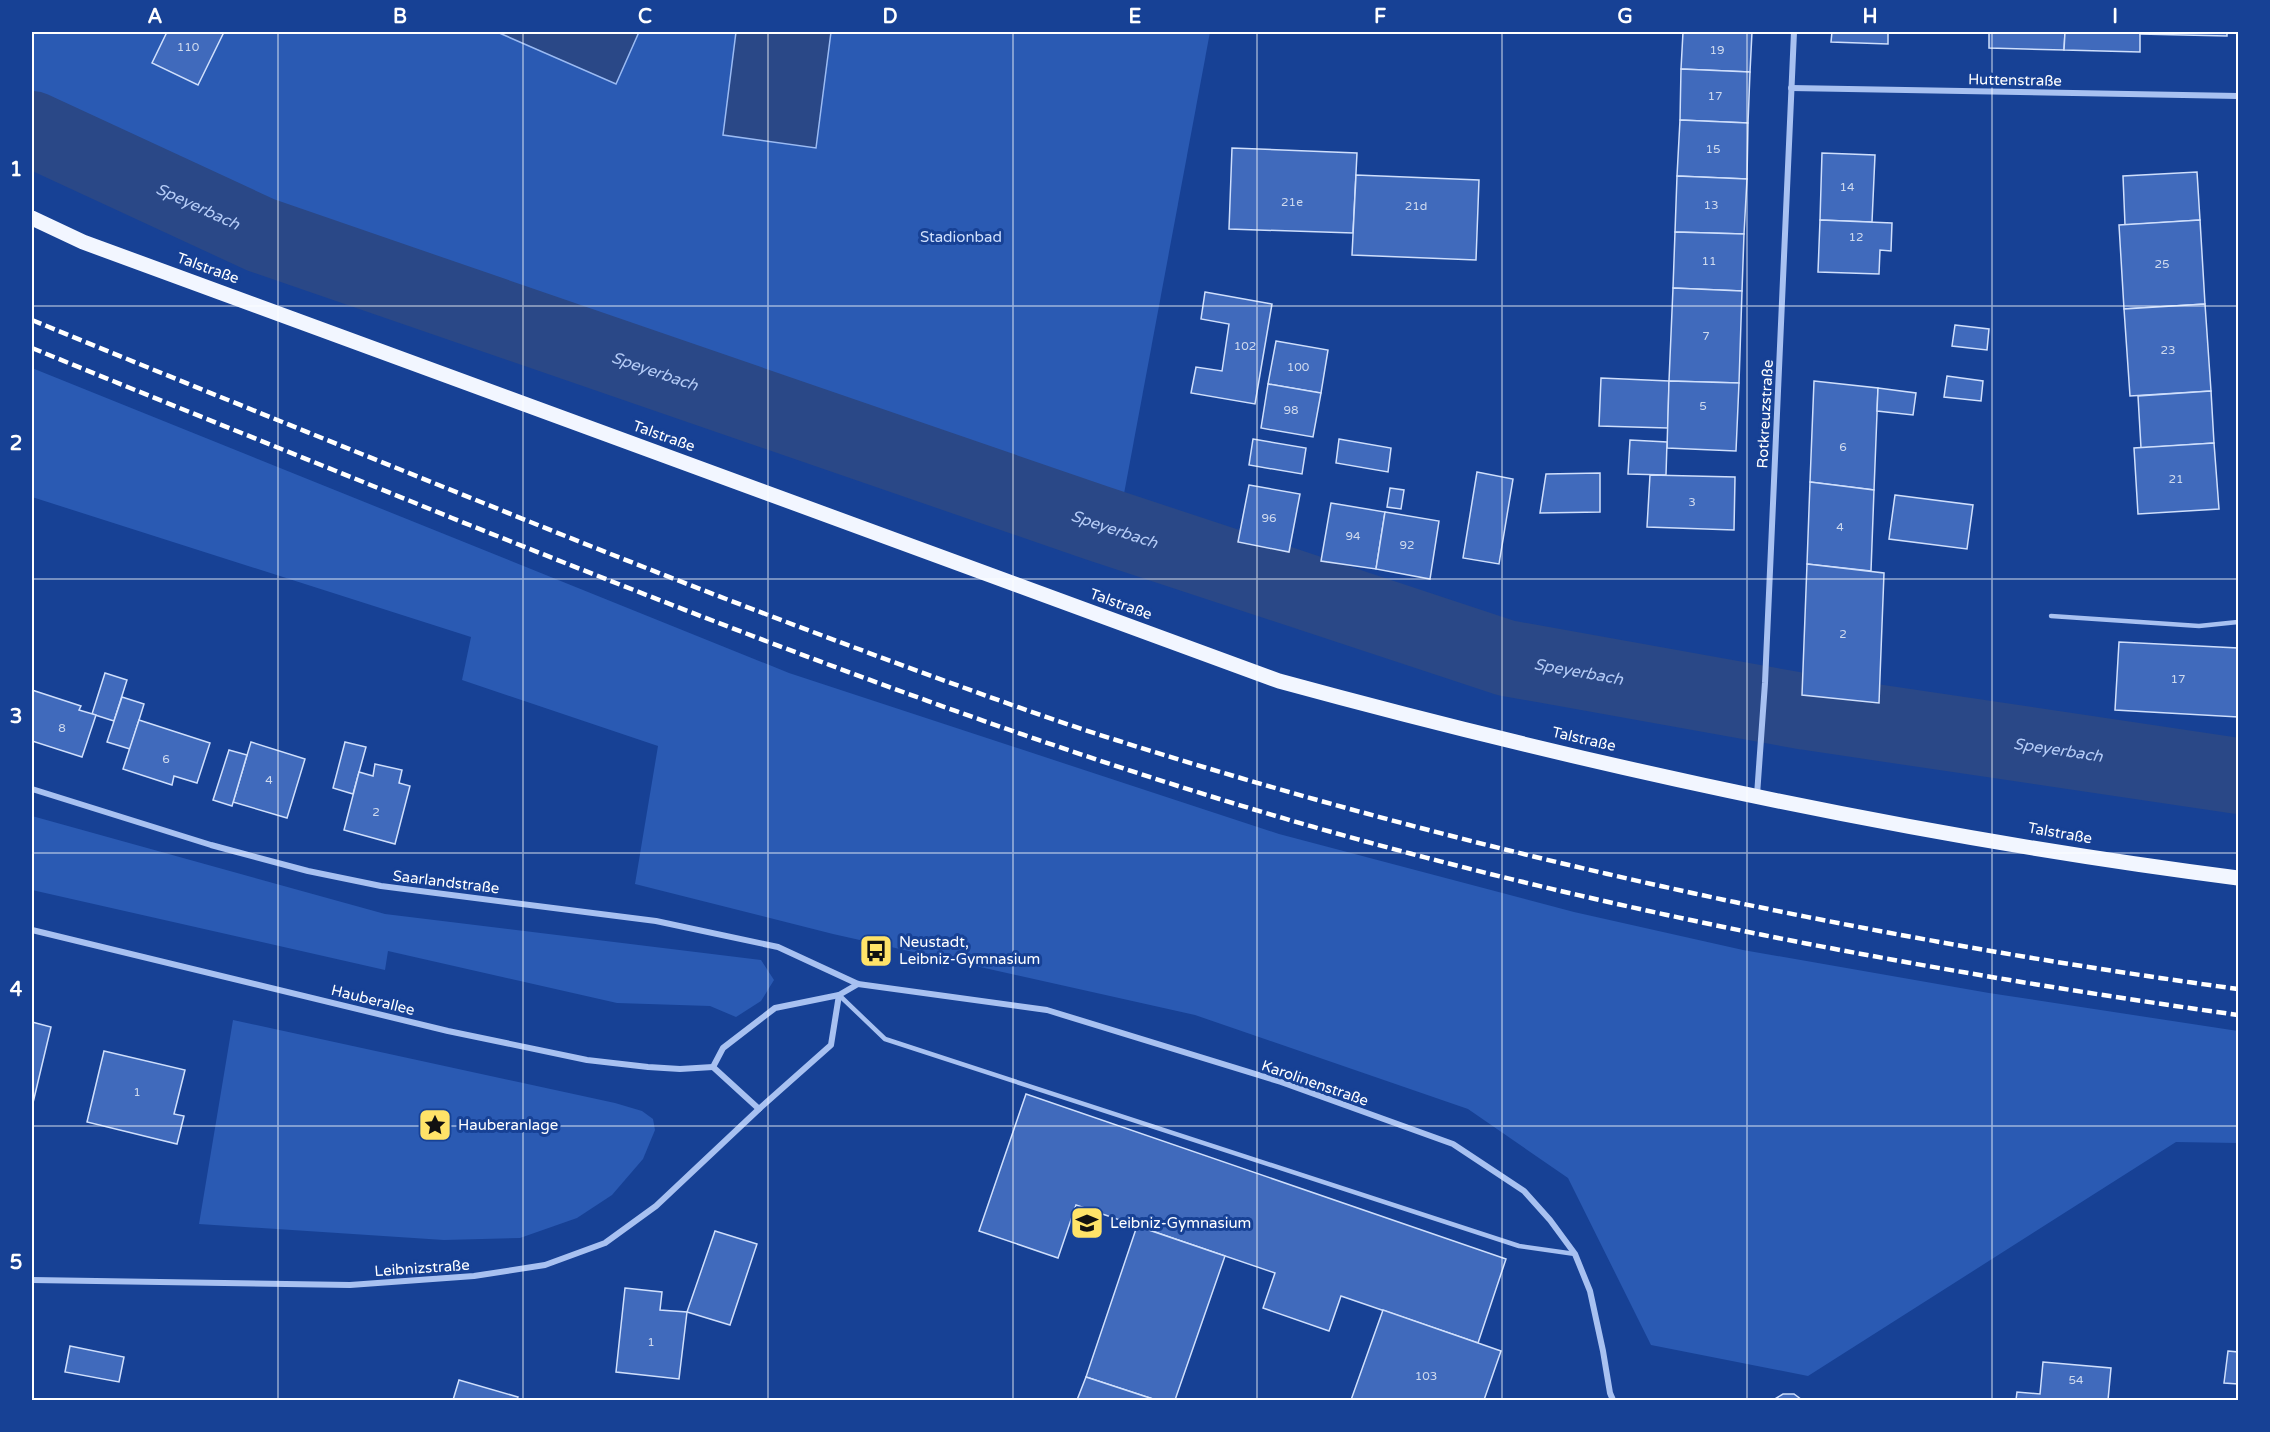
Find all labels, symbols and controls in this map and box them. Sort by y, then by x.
text: A [148,5,163,29]
text: B [393,5,407,29]
text: C [638,5,652,29]
text: D [882,5,898,29]
text: E [1129,5,1142,29]
text: F [1374,5,1386,29]
text: G [1617,5,1633,29]
text: H [1862,5,1878,29]
text: I [2112,5,2118,29]
house number: 110 [177,40,200,54]
house number: 19 [1709,43,1725,57]
street label: Huttenstraße [1968,70,2062,90]
house number: 17 [1707,89,1723,103]
house number: 15 [1705,142,1721,156]
text: 1 [10,158,22,182]
water label: Speyerbach [153,179,244,235]
house number: 14 [1839,180,1855,194]
house number: 21e [1281,195,1303,209]
house number: 13 [1703,198,1719,212]
house number: 21d [1405,199,1427,213]
park label: Stadionbad [920,228,1002,246]
house number: 12 [1848,230,1864,244]
street label: Talstraße [174,248,242,288]
house number: 11 [1701,254,1717,268]
house number: 25 [2154,257,2170,271]
house number: 7 [1702,329,1710,343]
house number: 102 [1234,339,1256,353]
house number: 23 [2160,343,2176,357]
water label: Speyerbach [609,348,702,396]
street label: Rotkreuzstraße [1753,359,1777,469]
house number: 100 [1287,360,1310,374]
house number: 5 [1699,399,1707,413]
house number: 98 [1283,403,1299,417]
street label: Talstraße [630,416,698,456]
text: 2 [10,432,22,456]
house number: 6 [1839,440,1847,454]
house number: 21 [2168,472,2184,486]
house number: 3 [1688,495,1696,509]
water label: Speyerbach [1068,506,1161,554]
house number: 96 [1261,511,1277,525]
house number: 4 [1836,520,1844,534]
house number: 94 [1345,529,1361,543]
house number: 92 [1399,538,1415,552]
street label: Talstraße [1087,584,1155,624]
house number: 2 [1839,627,1847,641]
water label: Speyerbach [1532,654,1626,690]
house number: 17 [2170,672,2186,686]
text: 3 [10,705,22,729]
house number: 8 [58,721,66,735]
street label: Talstraße [1550,723,1618,755]
water label: Speyerbach [2012,734,2105,767]
house number: 6 [162,752,170,766]
house number: 4 [265,773,273,787]
house number: 2 [372,805,380,819]
street label: Talstraße [2027,819,2093,847]
street label: Saarlandstraße [392,867,500,897]
bus stop icon: Neustadt, Leibniz-Gymnasium [858,933,894,969]
place label: Neustadt, Leibniz-Gymnasium [899,933,1040,968]
text: 4 [10,978,23,1002]
street label: Hauberallee [329,981,417,1019]
street label: Karolinenstraße [1259,1056,1371,1110]
house number: 1 [133,1085,141,1099]
place icon: Hauberanlage [417,1107,453,1143]
place label: Hauberanlage [458,1116,558,1134]
school or university icon: Leibniz-Gymnasium [1069,1205,1105,1241]
place label: Leibniz-Gymnasium [1110,1214,1251,1232]
text: 5 [10,1251,22,1275]
street label: Leibnizstraße [374,1256,470,1280]
house number: 1 [647,1335,655,1349]
house number: 103 [1415,1369,1437,1383]
house number: 54 [2068,1373,2084,1387]

